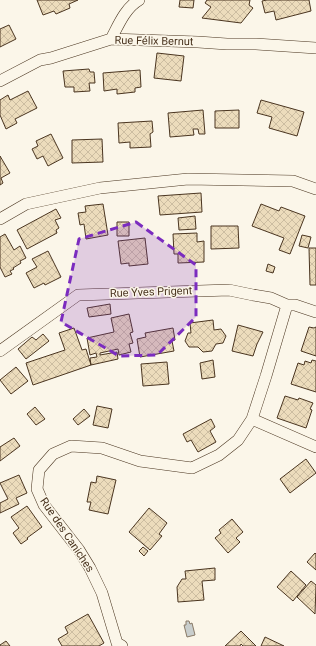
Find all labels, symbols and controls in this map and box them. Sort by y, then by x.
street label: Rue Félix Bernut [114,34,194,48]
street label: Rue Yves Prigent [110,284,193,300]
street label: Rue des Caniches [37,495,97,575]

